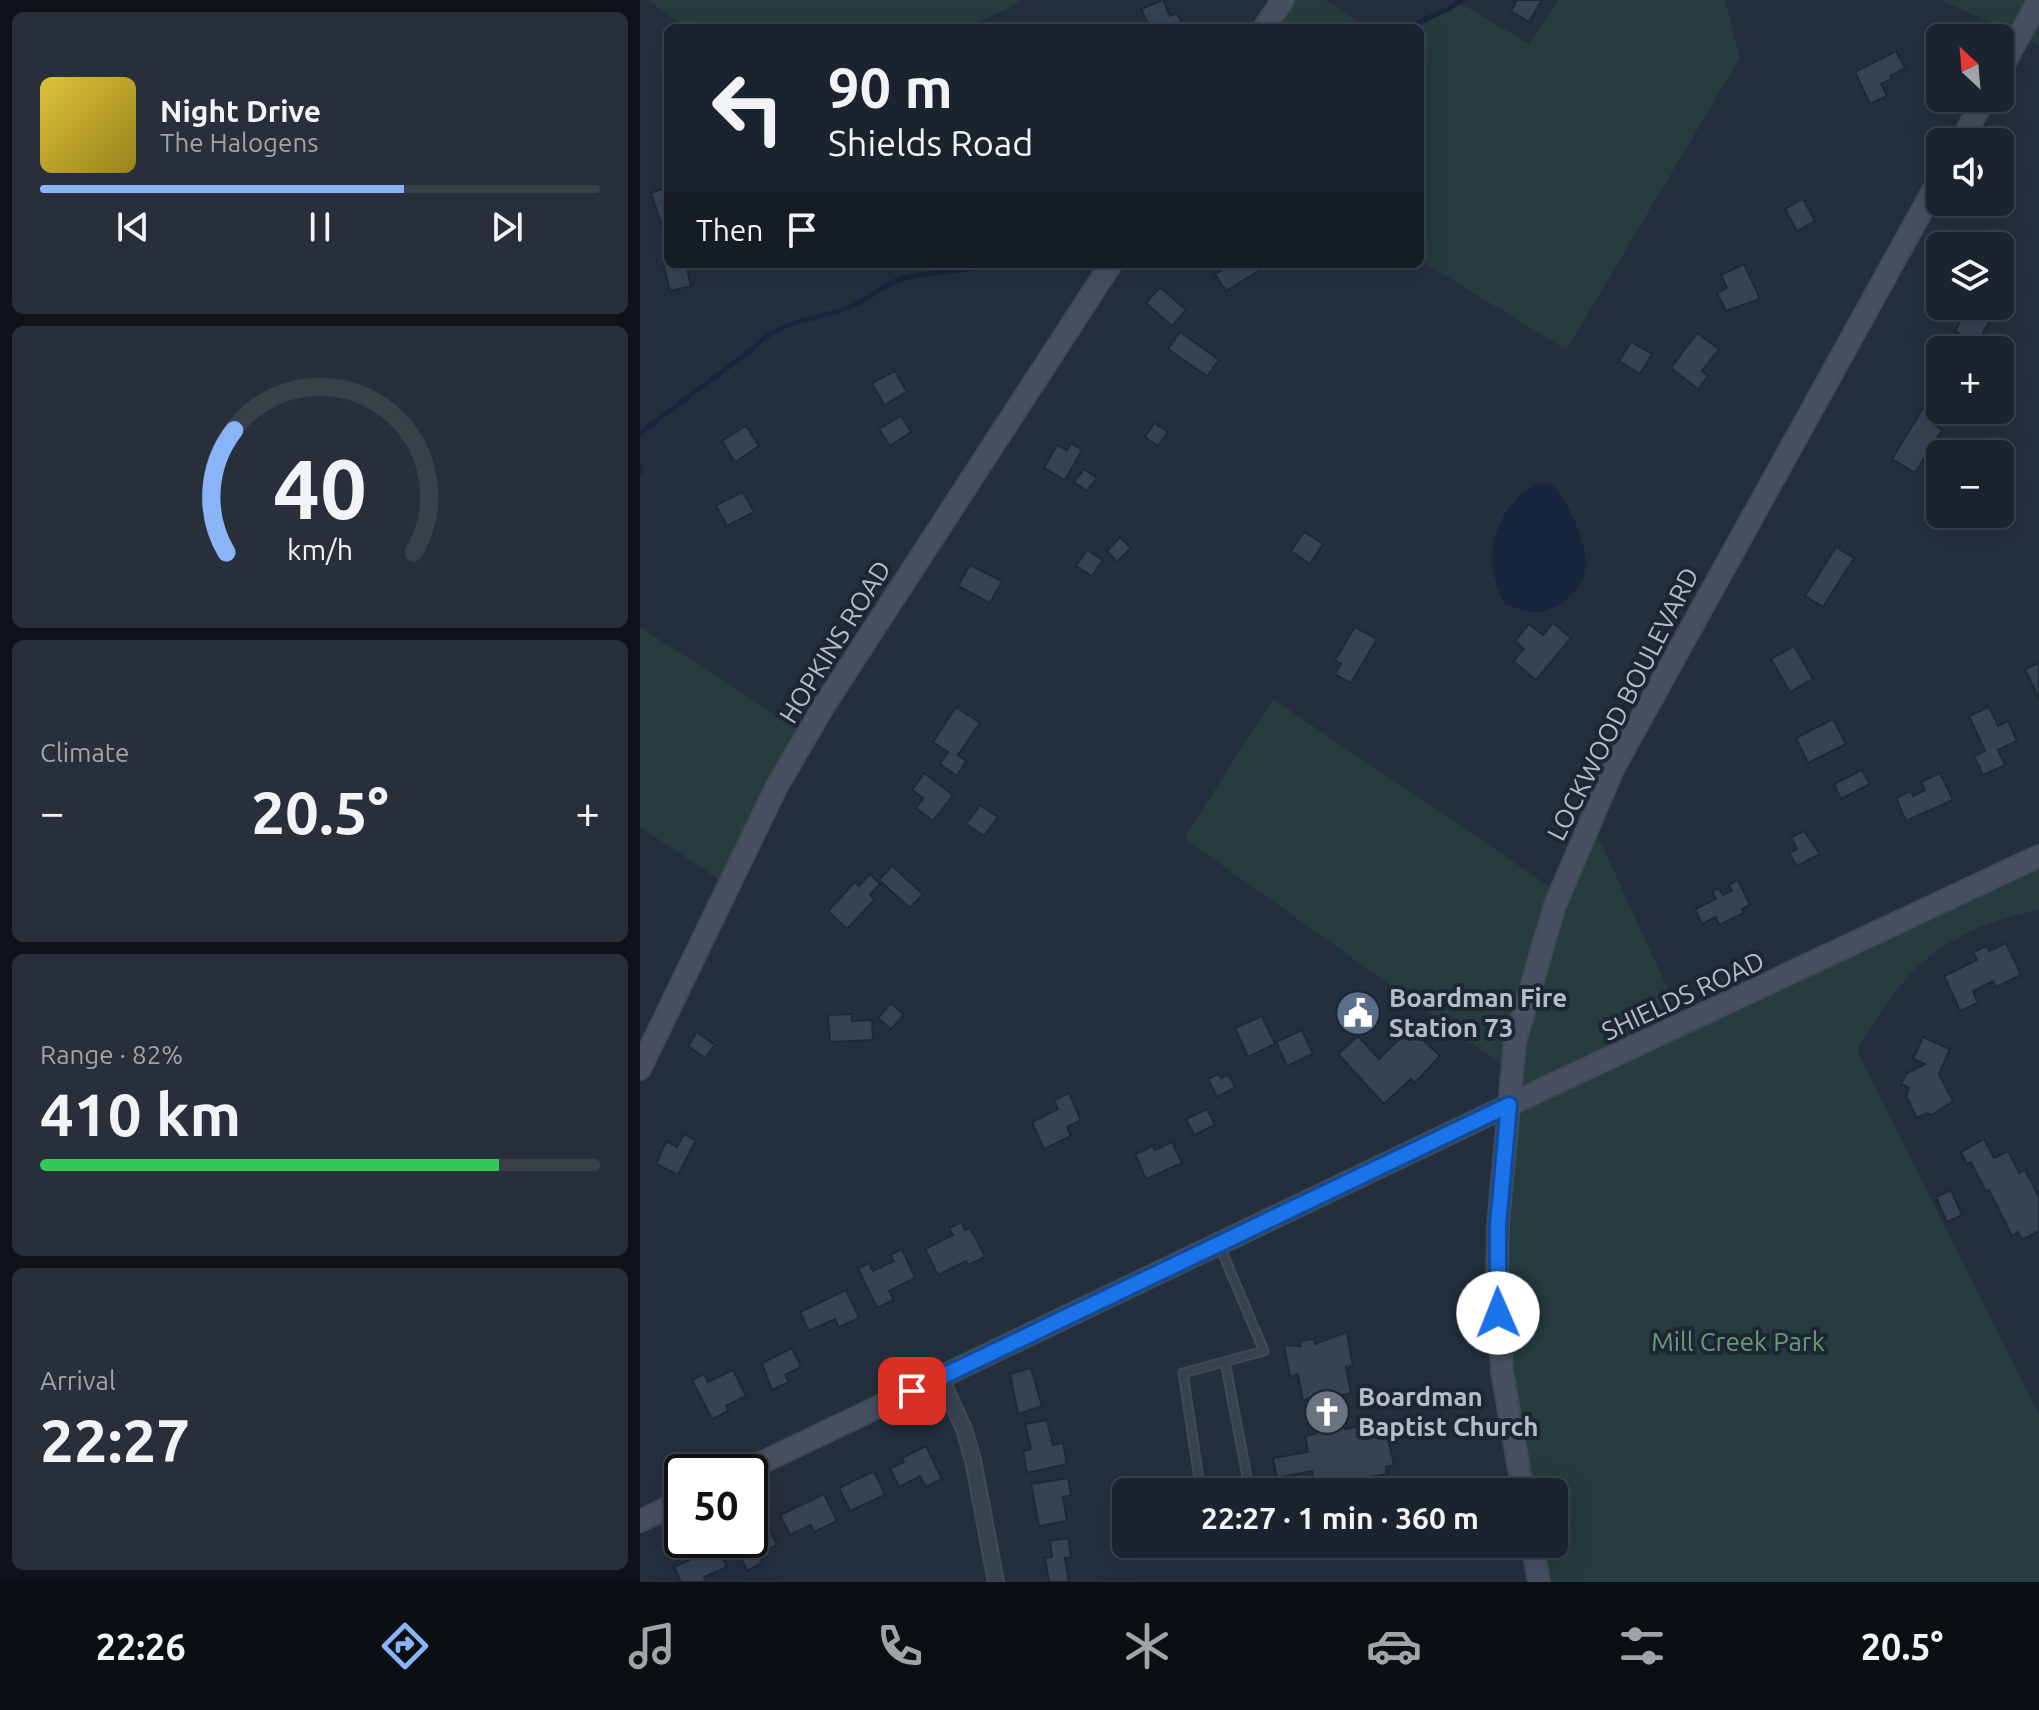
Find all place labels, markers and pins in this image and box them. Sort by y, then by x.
place label: Boardman Fire Station 73 [1389,983,1567,1042]
public building icon: Boardman Fire Station 73 [1334,989,1382,1037]
pin [878,1357,946,1425]
place label: Boardman Baptist Church [1358,1382,1539,1441]
church icon: Boardman Baptist Church [1303,1388,1351,1436]

